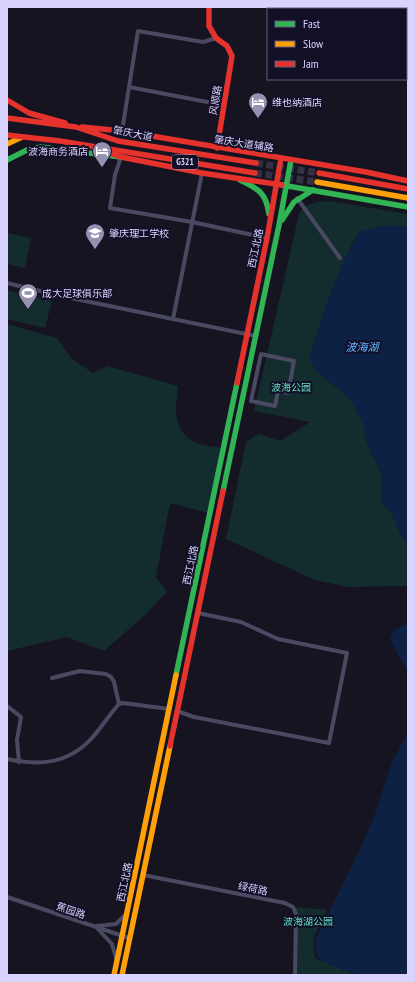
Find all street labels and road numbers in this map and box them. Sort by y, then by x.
street label: 风顺路 [207,84,224,116]
street label: 肇庆大道 [112,123,154,144]
street label: 肇庆大道辅路 [213,132,275,155]
road number: G321 [172,155,198,169]
street label: 西江北路 [245,227,266,269]
street label: 西江北路 [180,544,201,586]
street label: 西江北路 [114,861,135,903]
street label: 绿荷路 [237,879,269,898]
street label: 蕉园路 [55,899,87,922]

